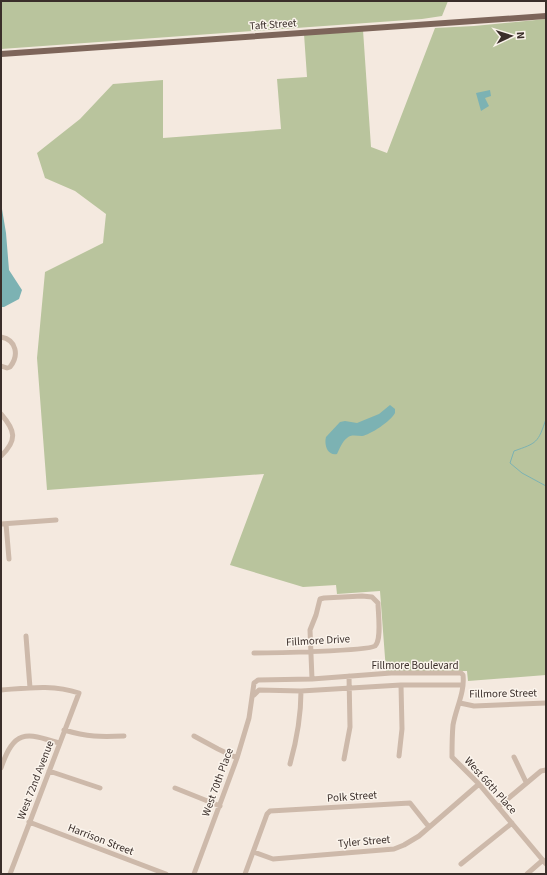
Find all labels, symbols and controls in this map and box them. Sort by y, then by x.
street label: Taft Street [249,15,297,34]
north arrow [491,16,531,56]
text: N [513,31,528,40]
street label: Fillmore Drive [286,631,351,650]
street label: Fillmore Boulevard [371,658,459,673]
street label: Fillmore Street [469,685,537,702]
street label: West 72nd Avenue [13,738,58,822]
street label: West 70th Place [198,745,237,819]
street label: West 66th Place [461,754,521,818]
street label: Polk Street [327,787,378,806]
street label: Harrison Street [66,820,136,859]
street label: Tyler Street [337,832,391,851]

